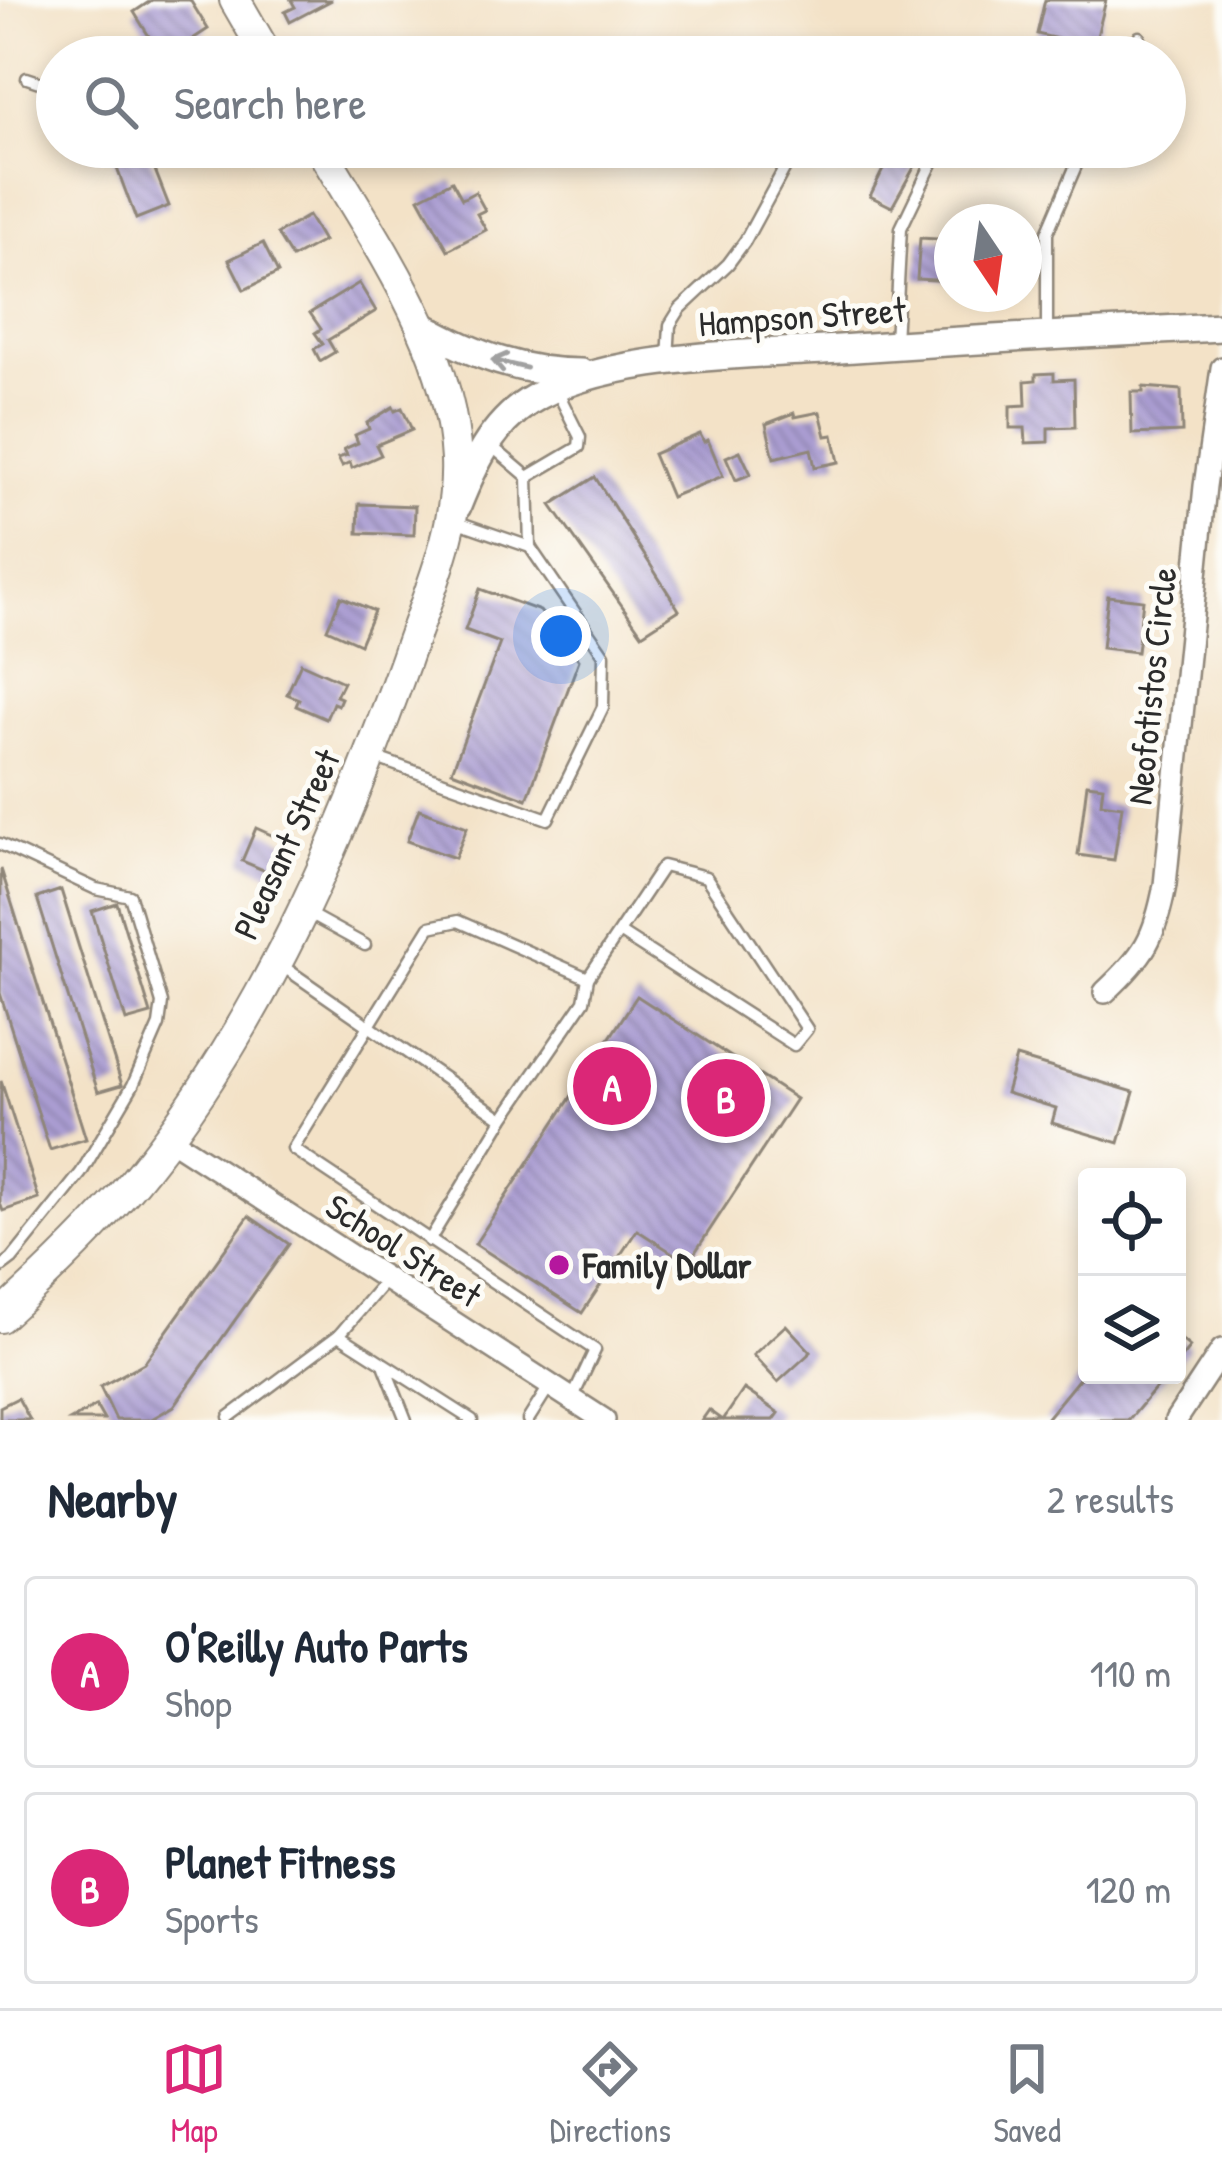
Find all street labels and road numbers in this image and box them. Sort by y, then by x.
street label: Hampson Street [697,284,908,347]
street label: Neofotistos Circle [1114,565,1187,807]
street label: Pleasant Street [220,740,351,947]
street label: School Street [317,1181,492,1318]

